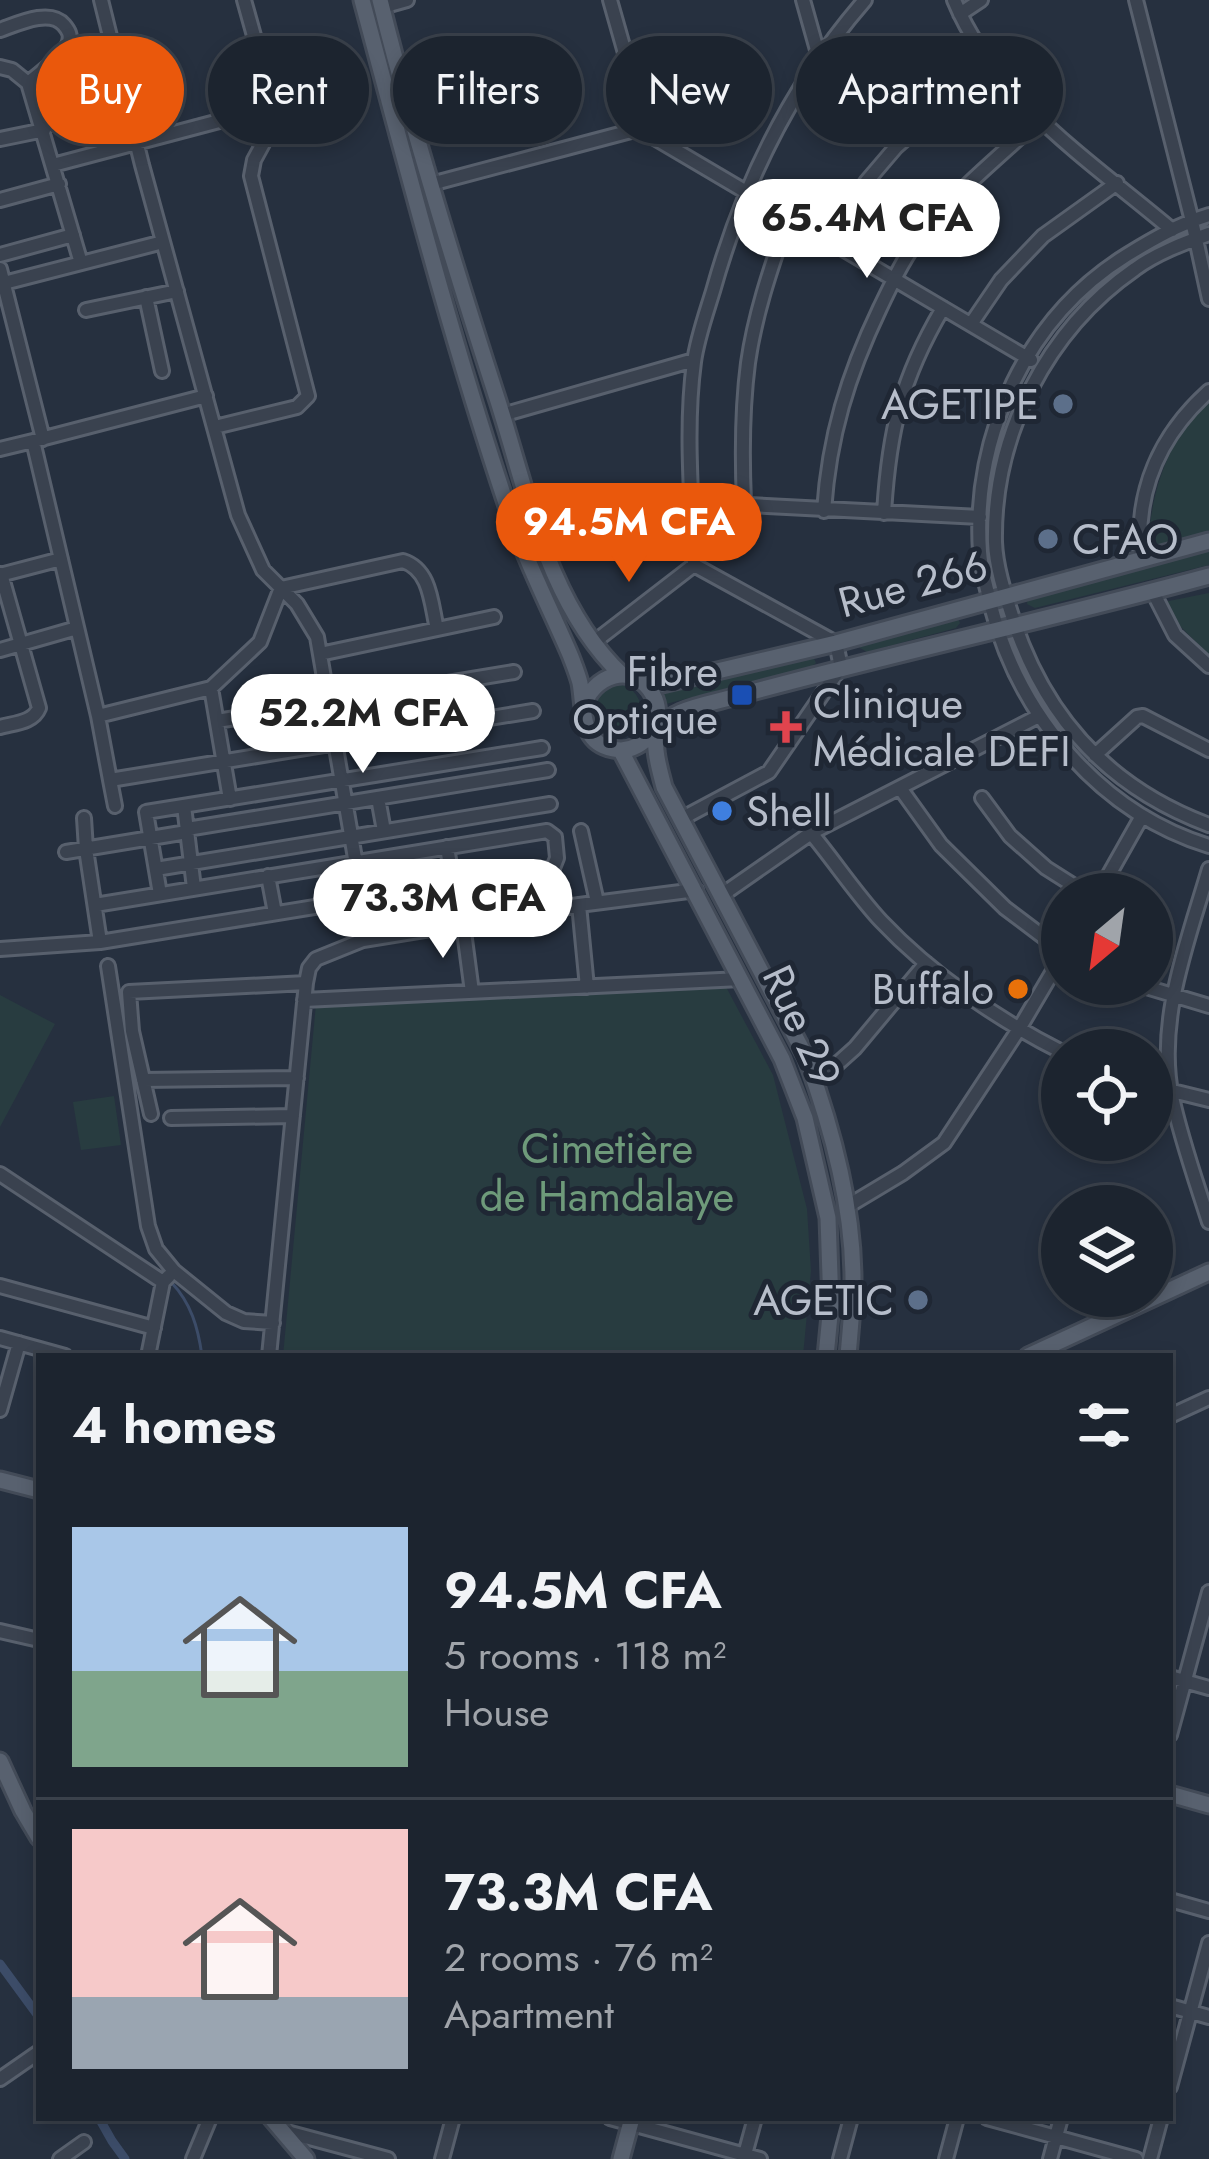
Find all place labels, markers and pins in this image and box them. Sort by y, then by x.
pin: 65.4M CFA [730,179,1004,281]
place label: AGETIPE [881,374,1039,435]
marker: AGETIPE [1050,391,1076,417]
pin: 94.5M CFA [492,483,766,585]
place label: CFAO [1072,509,1178,570]
marker: CFAO [1035,526,1061,552]
place label: Fibre Optique [572,641,718,750]
place label: Clinique Médicale DEFI [813,673,1071,782]
pin: 52.2M CFA [226,674,500,776]
marker: Fibre Optique [729,682,755,708]
marker: Clinique Médicale DEFI [770,711,802,743]
place label: Shell [746,781,832,842]
marker: Shell [709,798,735,824]
pin: 73.3M CFA [306,859,580,961]
place label: Buffalo [872,959,994,1020]
marker: Buffalo [1005,976,1031,1002]
place label: AGETIC [753,1270,894,1331]
marker: AGETIC [905,1287,931,1313]

